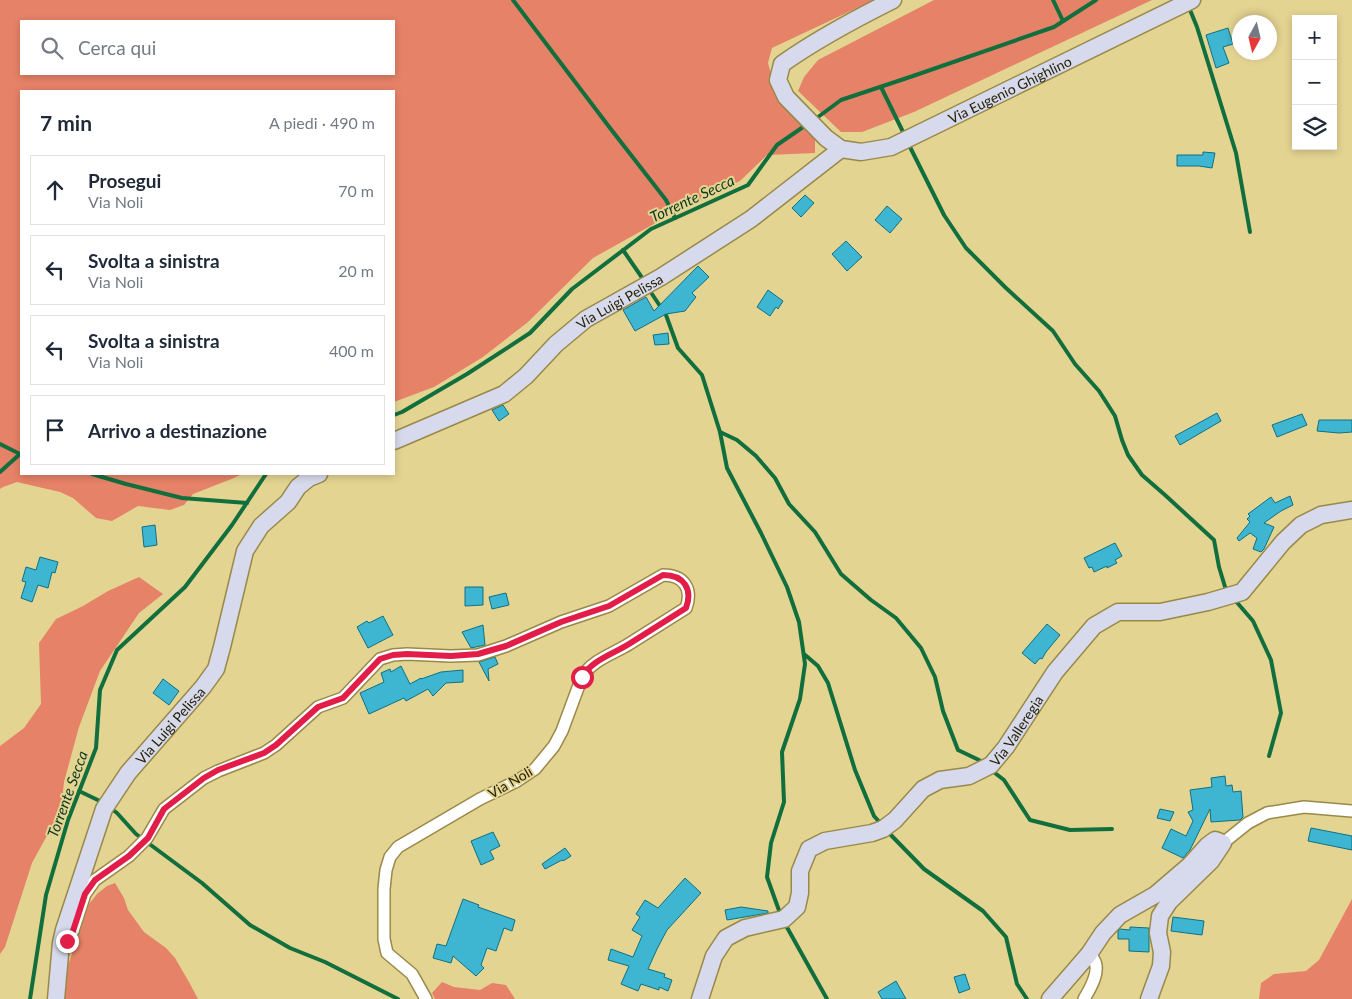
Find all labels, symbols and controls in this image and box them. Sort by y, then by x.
north arrow [1232,15,1277,60]
map controls [1292,15,1337,150]
button: + [1292,15,1337,60]
search box [20,20,395,75]
icon: search [38,34,66,62]
text: Cerca qui [78,36,156,59]
street label: Via Eugenio Ghighlino [945,52,1074,126]
button: − [1292,60,1337,105]
button: layers [1292,105,1337,150]
text: 7 min [40,110,92,135]
text: A piedi · 490 m [269,113,375,132]
text: Prosegui [88,169,161,192]
water label: Torrente Secca [647,170,737,225]
icon: ahead [41,176,69,204]
text: 70 m [338,181,374,200]
text: Via Noli [88,192,143,211]
text: Svolta a sinistra [88,249,220,272]
icon: left [41,256,69,284]
text: 20 m [338,261,374,280]
street label: Via Luigi Pelissa [573,269,666,332]
text: Via Noli [88,272,143,291]
text: Svolta a sinistra [88,329,220,352]
icon: left [41,336,69,364]
text: 400 m [329,341,374,360]
text: Via Noli [88,352,143,371]
icon: arrive [41,416,69,444]
text: Arrivo a destinazione [88,419,267,442]
route start [571,666,594,689]
street label: Via Luigi Pelissa [132,683,208,767]
street label: Via Valleregia [986,692,1046,769]
water label: Torrente Secca [43,748,91,840]
street label: Via Noli [485,763,535,801]
route end [56,930,79,953]

